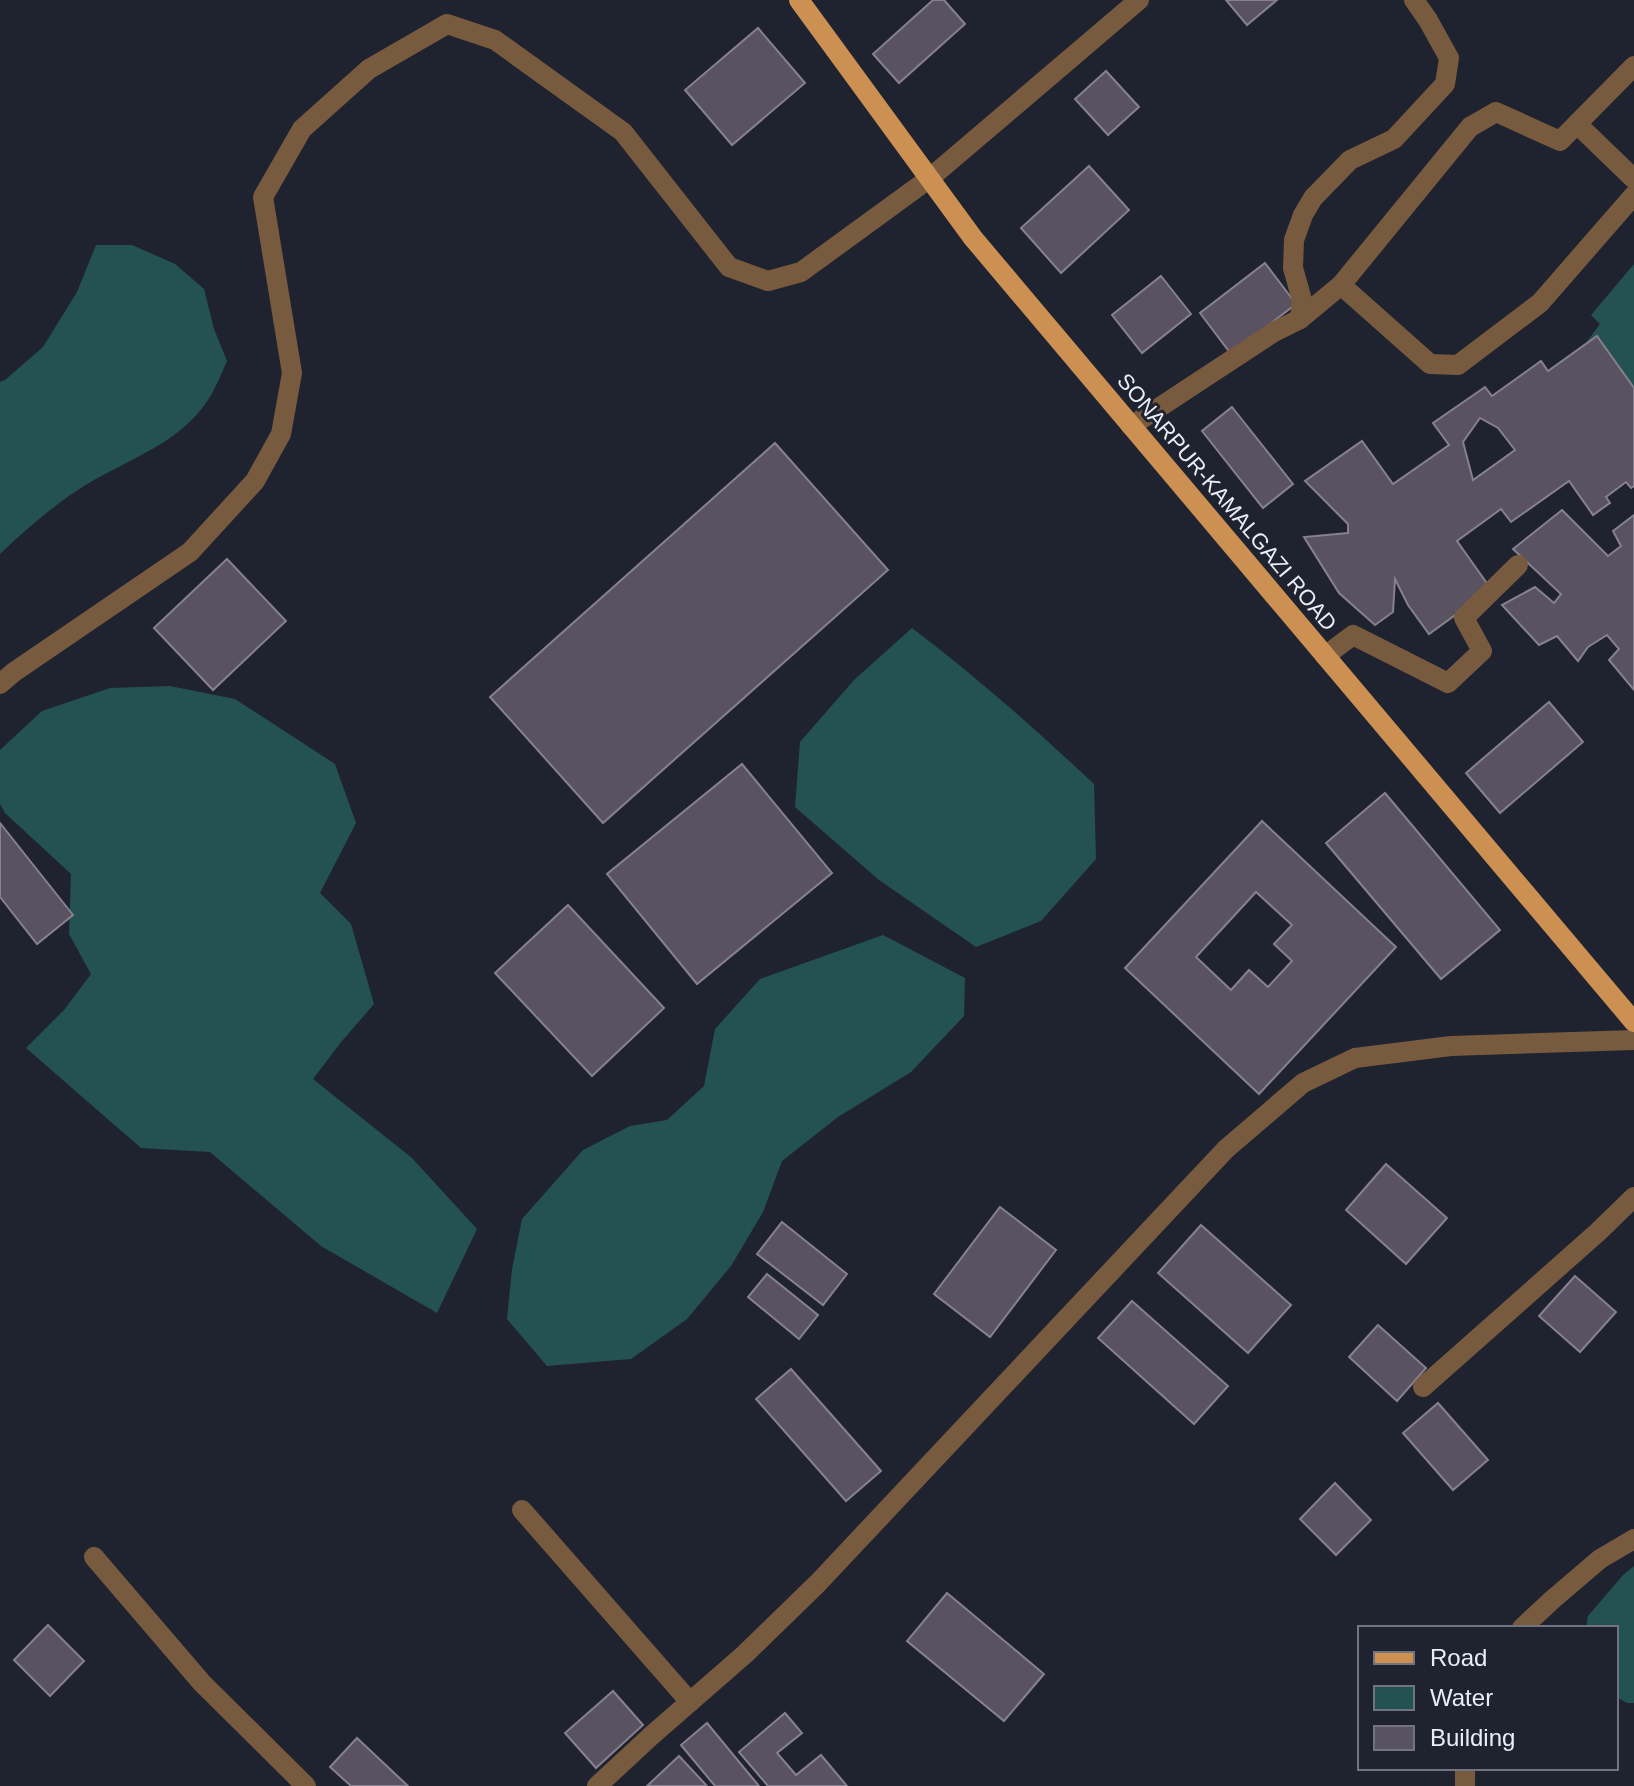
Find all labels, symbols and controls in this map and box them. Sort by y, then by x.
street label: SONARPUR-KAMALGAZI ROAD [1112,368,1342,636]
legend [1358,1626,1618,1770]
text: Road [1430,1644,1487,1671]
text: Water [1430,1684,1493,1711]
text: Building [1430,1724,1515,1751]

